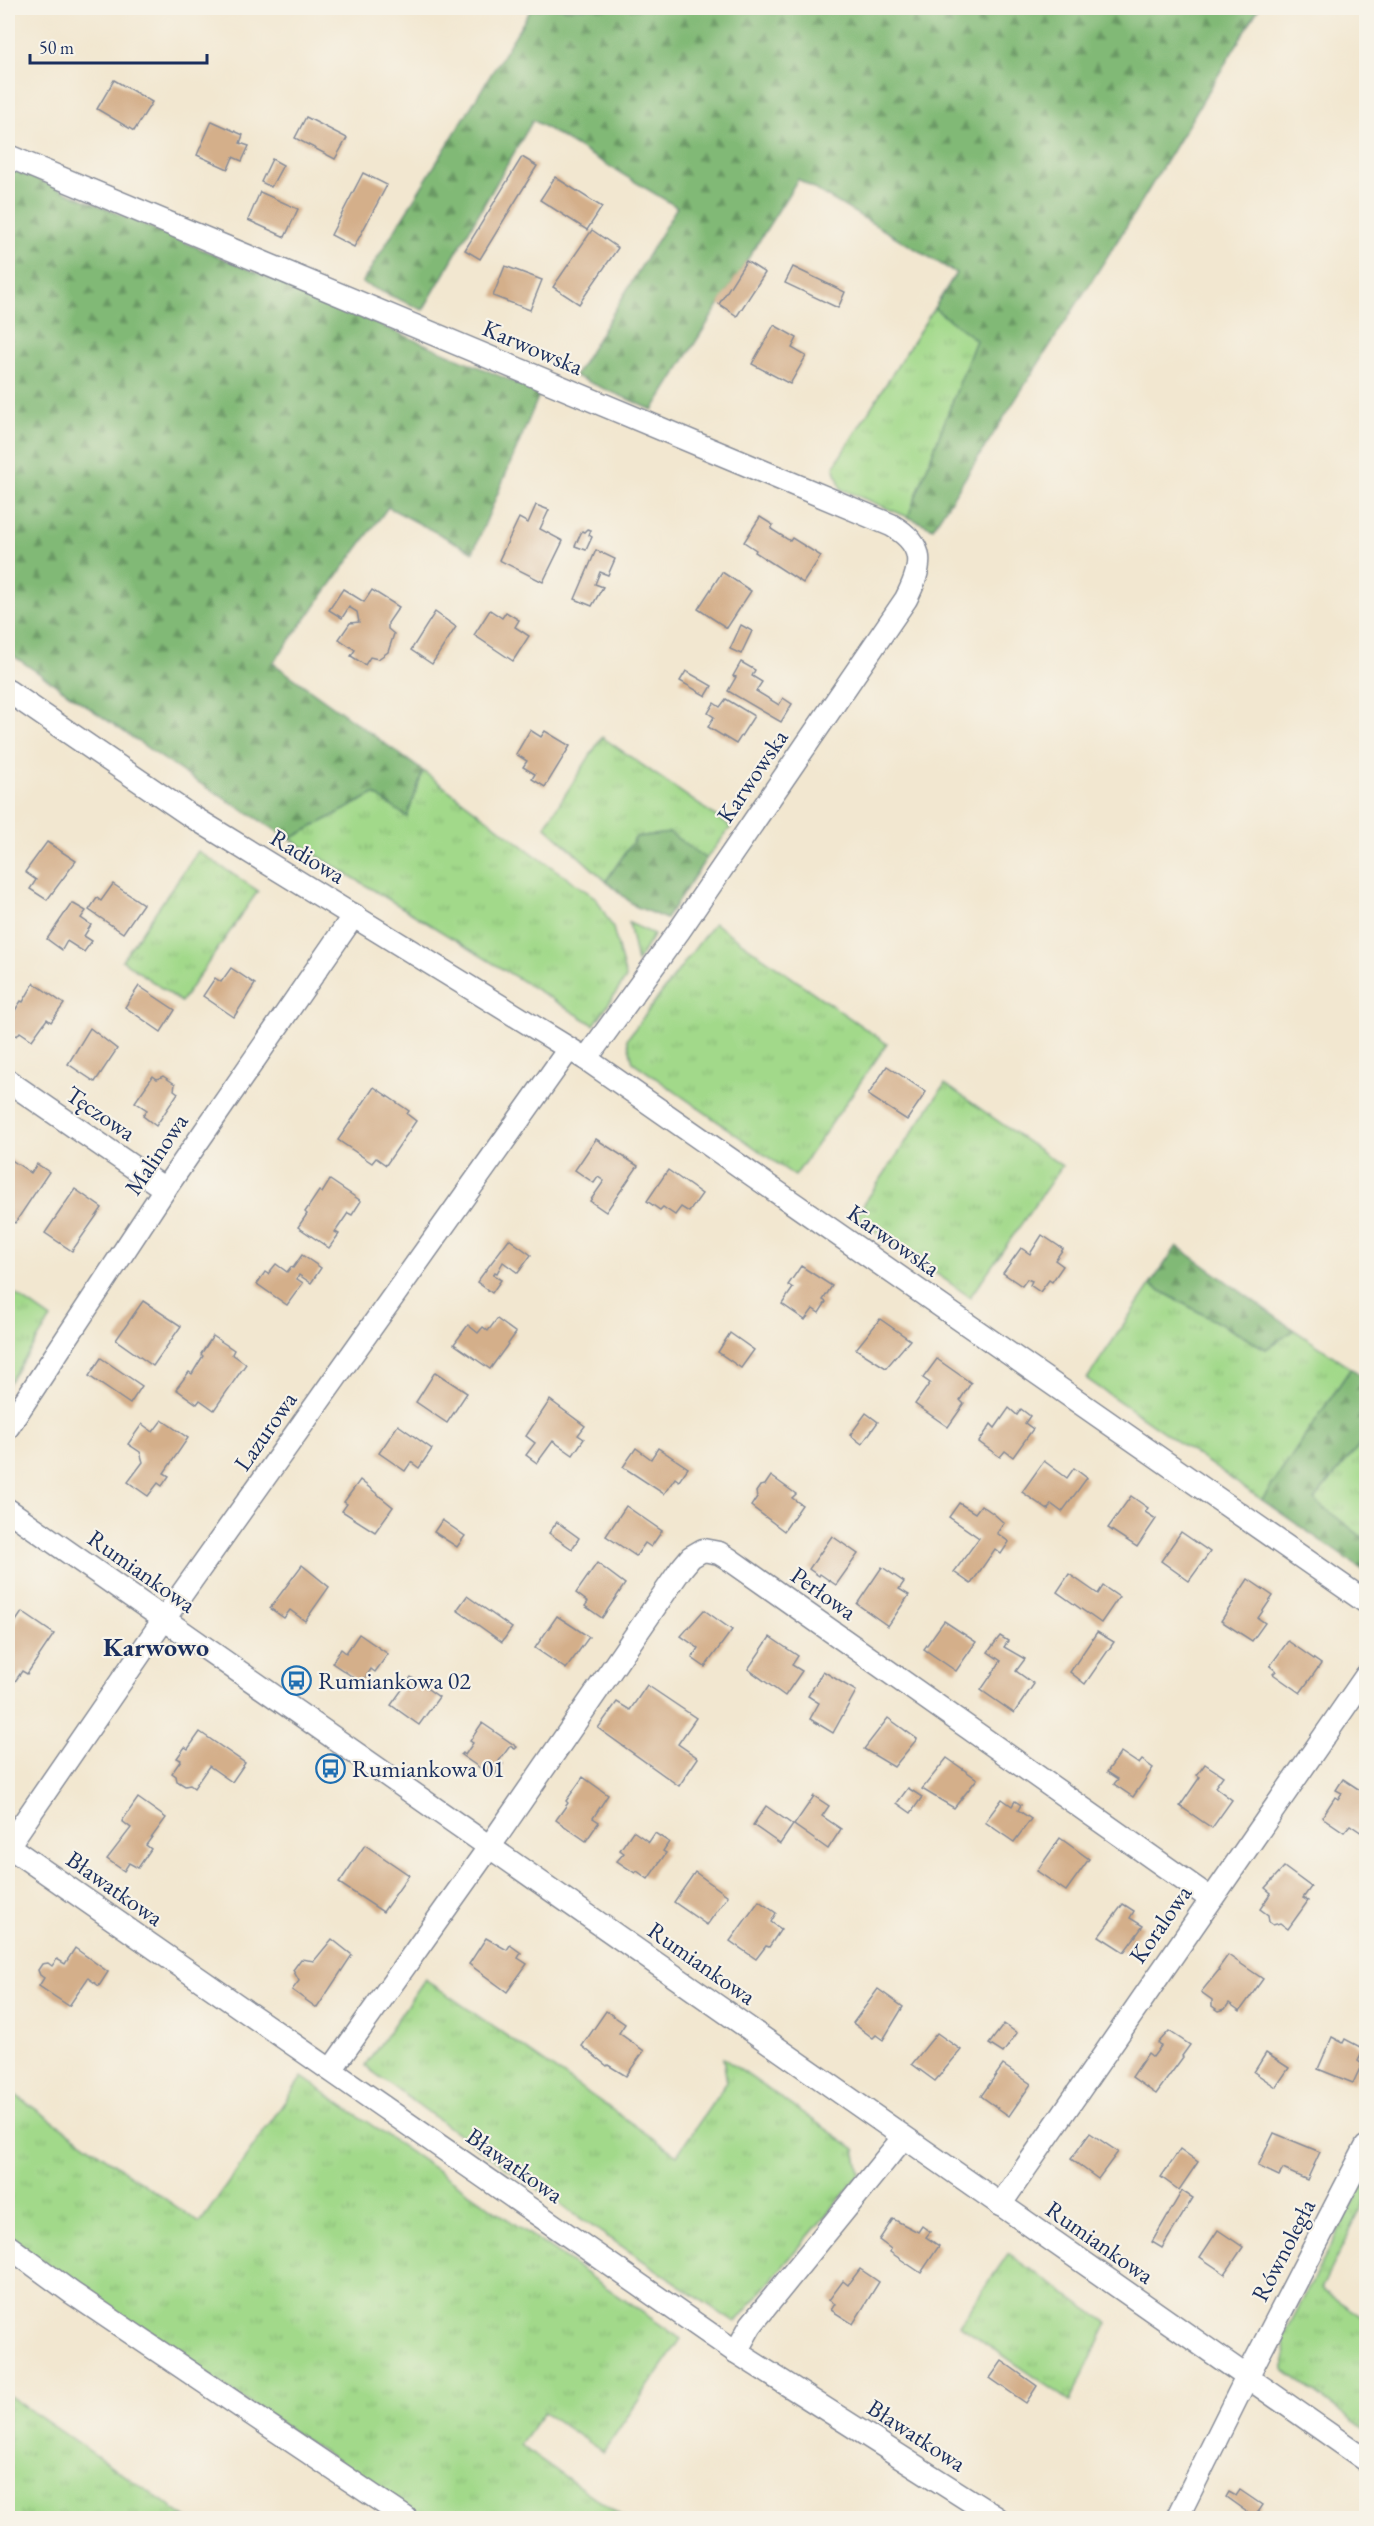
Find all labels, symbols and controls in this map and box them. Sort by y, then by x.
scale bar [30,27,207,65]
text: 50 m [39,36,74,59]
street label: Karwowska [478,312,588,382]
street label: Karwowska [709,723,795,829]
street label: Radiowa [265,822,351,891]
street label: Tęczowa [60,1078,142,1148]
street label: Malinowa [117,1107,195,1201]
street label: Karwowska [842,1197,947,1283]
street label: Lazurowa [226,1385,304,1477]
street label: Rumiankowa [82,1522,202,1620]
street label: Perłowa [785,1559,863,1627]
district label: Karwowo [103,1630,209,1664]
bus stop icon: Rumiankowa 02 [281,1664,313,1696]
place label: Rumiankowa 02 [318,1665,471,1696]
bus stop icon: Rumiankowa 01 [315,1752,347,1784]
place label: Rumiankowa 01 [352,1753,505,1784]
street label: Bławatkowa [60,1843,170,1933]
street label: Koralowa [1122,1878,1198,1969]
street label: Rumiankowa [642,1914,762,2012]
street label: Bławatkowa [460,2120,570,2210]
street label: Rumiankowa [1040,2193,1160,2291]
street label: Równoległa [1244,2193,1322,2307]
street label: Bławatkowa [862,2392,973,2479]

